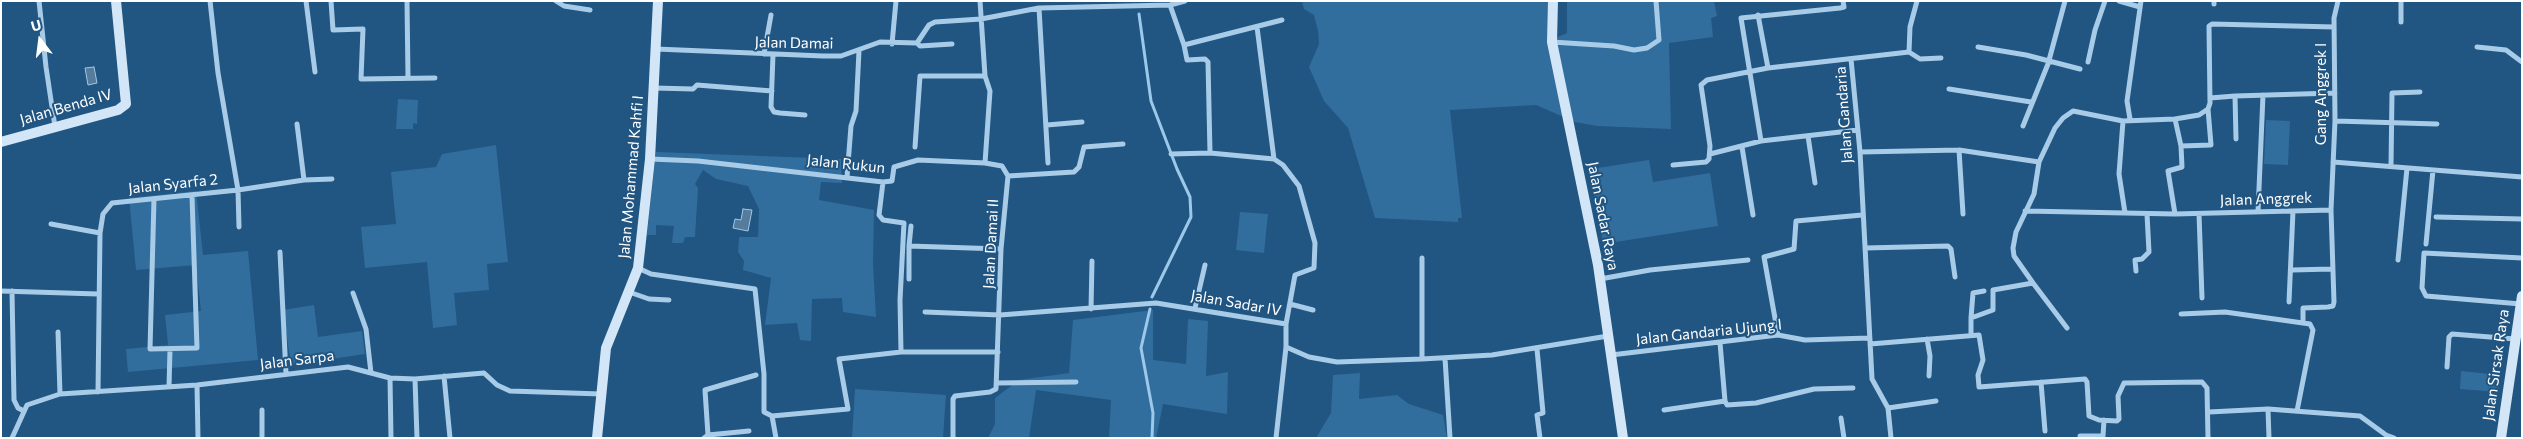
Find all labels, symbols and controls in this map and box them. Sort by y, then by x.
north arrow [15,15,65,65]
text: U [29,15,43,35]
street label: Jalan Damai [754,33,834,53]
street label: Gang Anggrek I [2312,43,2330,145]
street label: Jalan Gandaria [1832,66,1856,164]
street label: Jalan Benda IV [18,85,114,129]
street label: Jalan Mohammad Kahfi I [615,95,647,259]
street label: Jalan Rukun [806,151,886,177]
street label: Jalan Sadar Raya [1584,160,1622,272]
street label: Jalan Syarfa 2 [127,170,219,198]
street label: Jalan Anggrek [2220,188,2312,210]
street label: Jalan Damai II [980,198,1002,290]
street label: Jalan Sadar IV [1189,286,1283,320]
street label: Jalan Sirsak Raya [2479,308,2513,422]
street label: Jalan Gandaria Ujung I [1635,315,1783,349]
street label: Jalan Sarpa [259,347,335,373]

